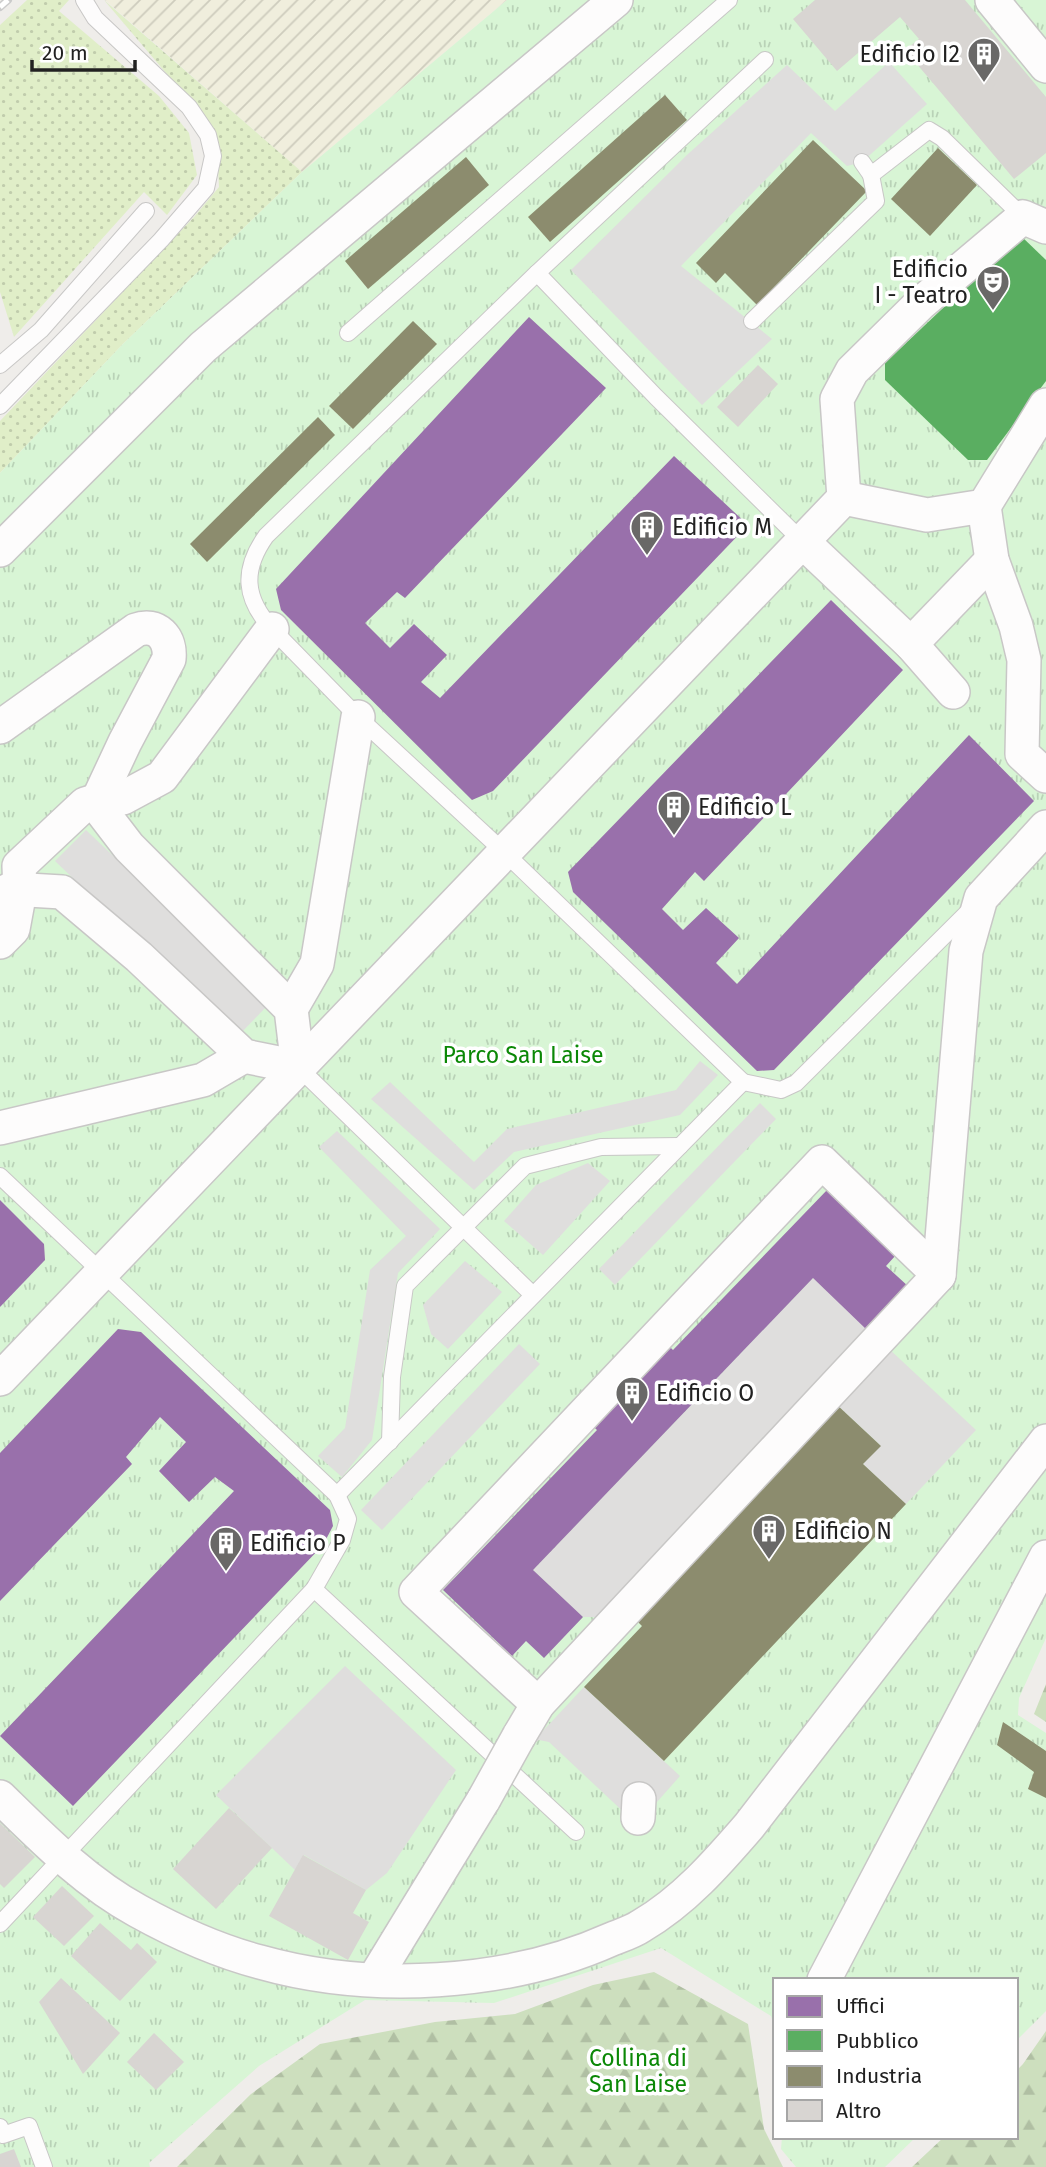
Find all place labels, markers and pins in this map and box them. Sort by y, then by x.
building icon: Edificio I2 [965,35,1003,84]
place label: Edificio I2 [860,40,960,68]
place label: Edificio I - Teatro [874,255,968,309]
theatre icon: Edificio I - Teatro [974,263,1012,312]
building icon: Edificio M [628,508,666,557]
place label: Edificio M [672,513,772,541]
building icon: Edificio L [655,788,693,837]
place label: Edificio L [698,793,792,821]
building icon: Edificio O [613,1374,651,1423]
place label: Edificio O [656,1379,754,1407]
building icon: Edificio N [750,1512,788,1561]
place label: Edificio N [794,1517,892,1545]
building icon: Edificio P [207,1524,245,1573]
place label: Edificio P [250,1529,346,1557]

